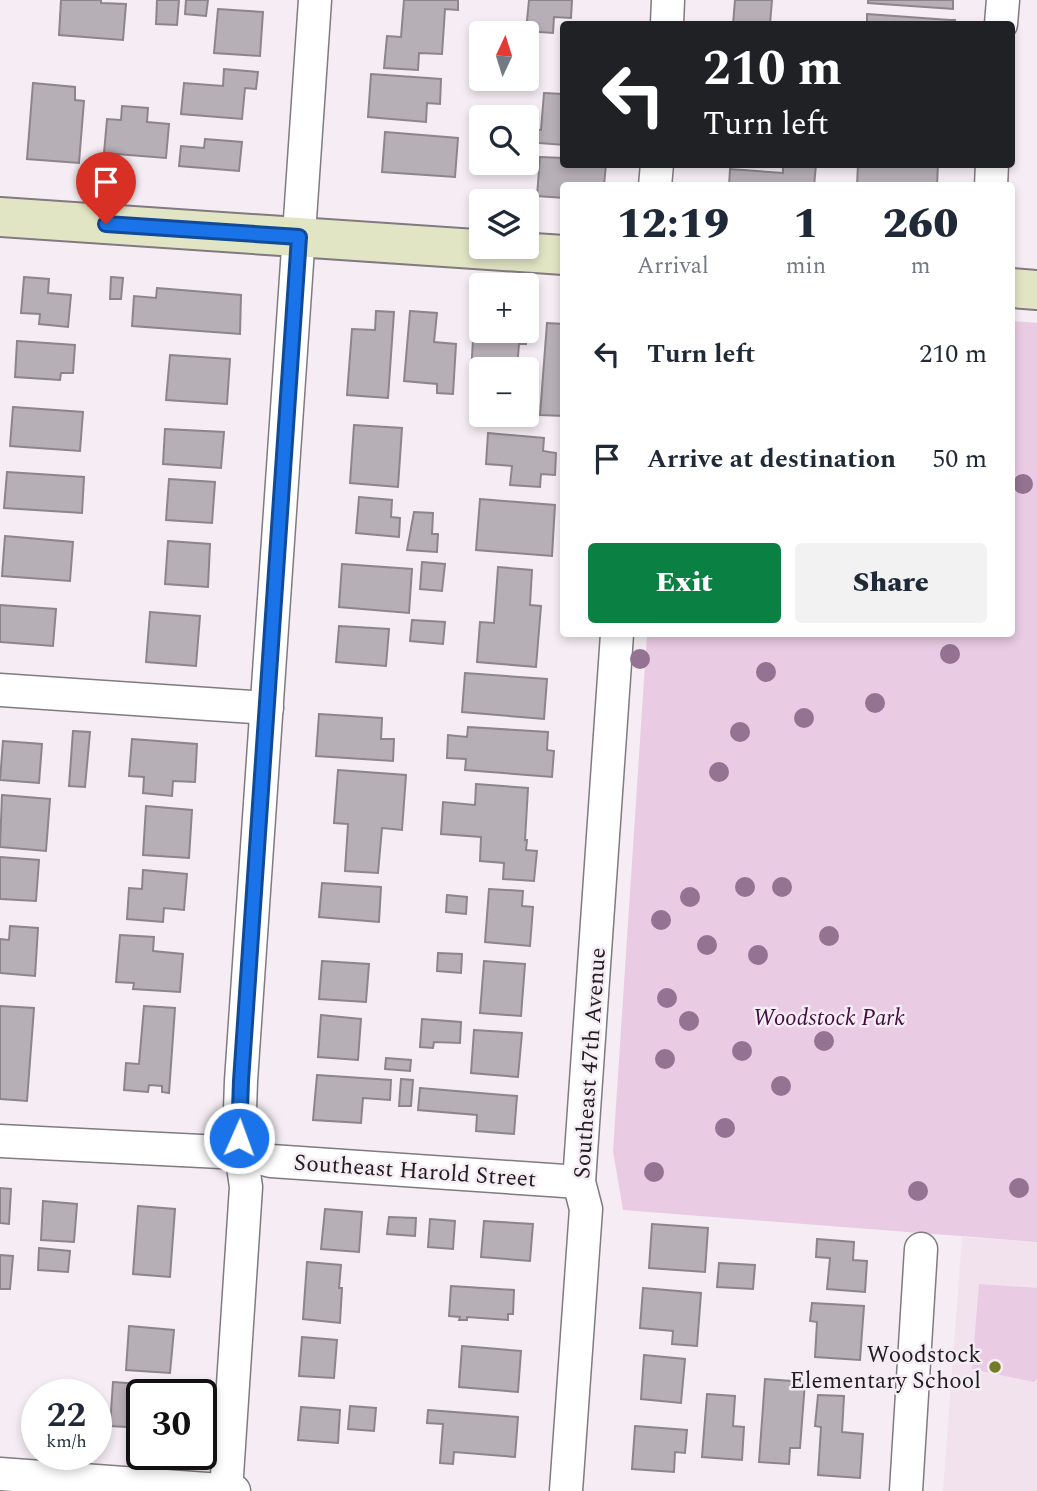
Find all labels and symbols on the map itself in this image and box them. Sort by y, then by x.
north arrow [469,21,539,91]
pin [76,152,136,224]
street label: Southeast 47th Avenue [565,946,616,1180]
park label: Woodstock Park [753,1001,905,1036]
position arrow [202,1101,276,1175]
street label: Southeast Harold Street [293,1146,537,1197]
place label: Woodstock Elementary School [790,1338,981,1399]
marker: Woodstock Elementary School [987,1359,1003,1375]
speed limit sign: 30 [126,1379,217,1470]

